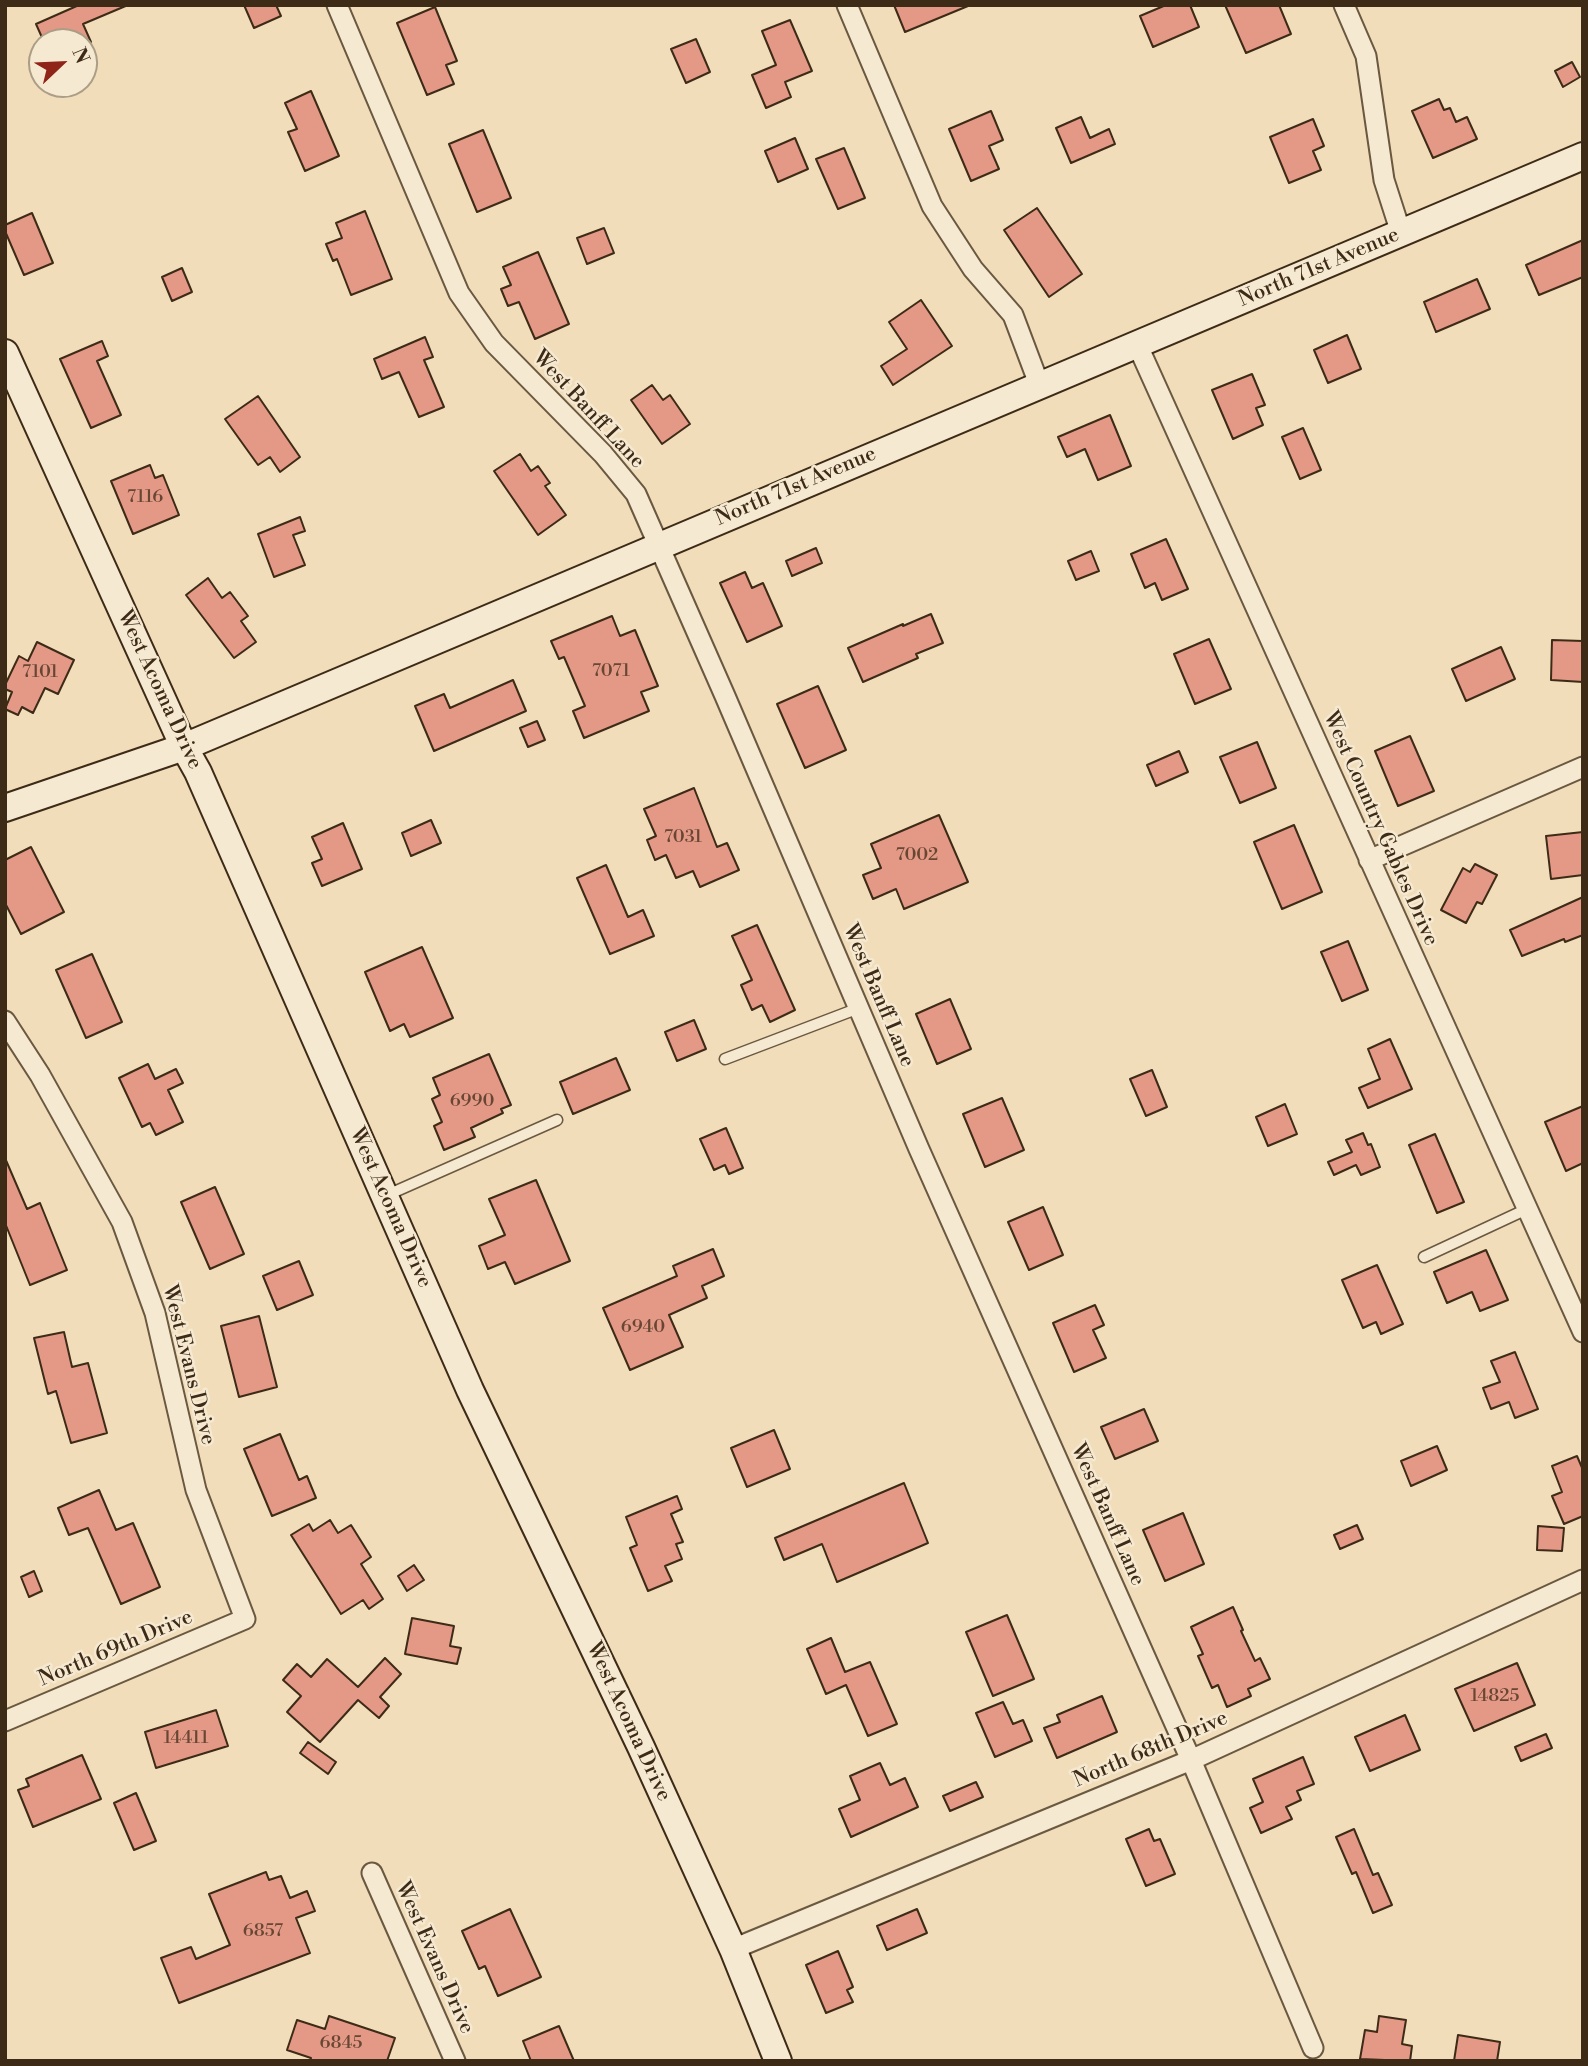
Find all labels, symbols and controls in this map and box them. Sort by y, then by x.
north arrow [28,28,98,98]
text: N [67,44,94,67]
street label: North 71st Avenue [1235,223,1403,313]
street label: West Banff Lane [527,346,649,474]
street label: North 71st Avenue [712,442,880,532]
house number: 7116 [127,487,163,509]
street label: West Acoma Drive [111,607,207,773]
house number: 7071 [592,661,630,683]
house number: 7101 [22,662,58,684]
street label: West Country Gables Drive [1317,708,1443,950]
house number: 7031 [664,827,702,849]
house number: 7002 [896,845,938,867]
street label: West Banff Lane [837,921,919,1071]
house number: 6990 [450,1091,494,1113]
street label: West Acoma Drive [343,1124,437,1292]
street label: West Evans Drive [156,1282,220,1448]
house number: 6940 [621,1317,665,1339]
street label: West Banff Lane [1064,1440,1150,1590]
street label: North 69th Drive [35,1605,197,1693]
street label: West Acoma Drive [580,1639,676,1805]
house number: 14825 [1471,1686,1519,1708]
street label: North 68th Drive [1070,1706,1232,1794]
house number: 14411 [164,1728,208,1750]
street label: West Evans Drive [389,1878,479,2038]
house number: 6857 [243,1921,283,1943]
house number: 6845 [320,2033,362,2055]

